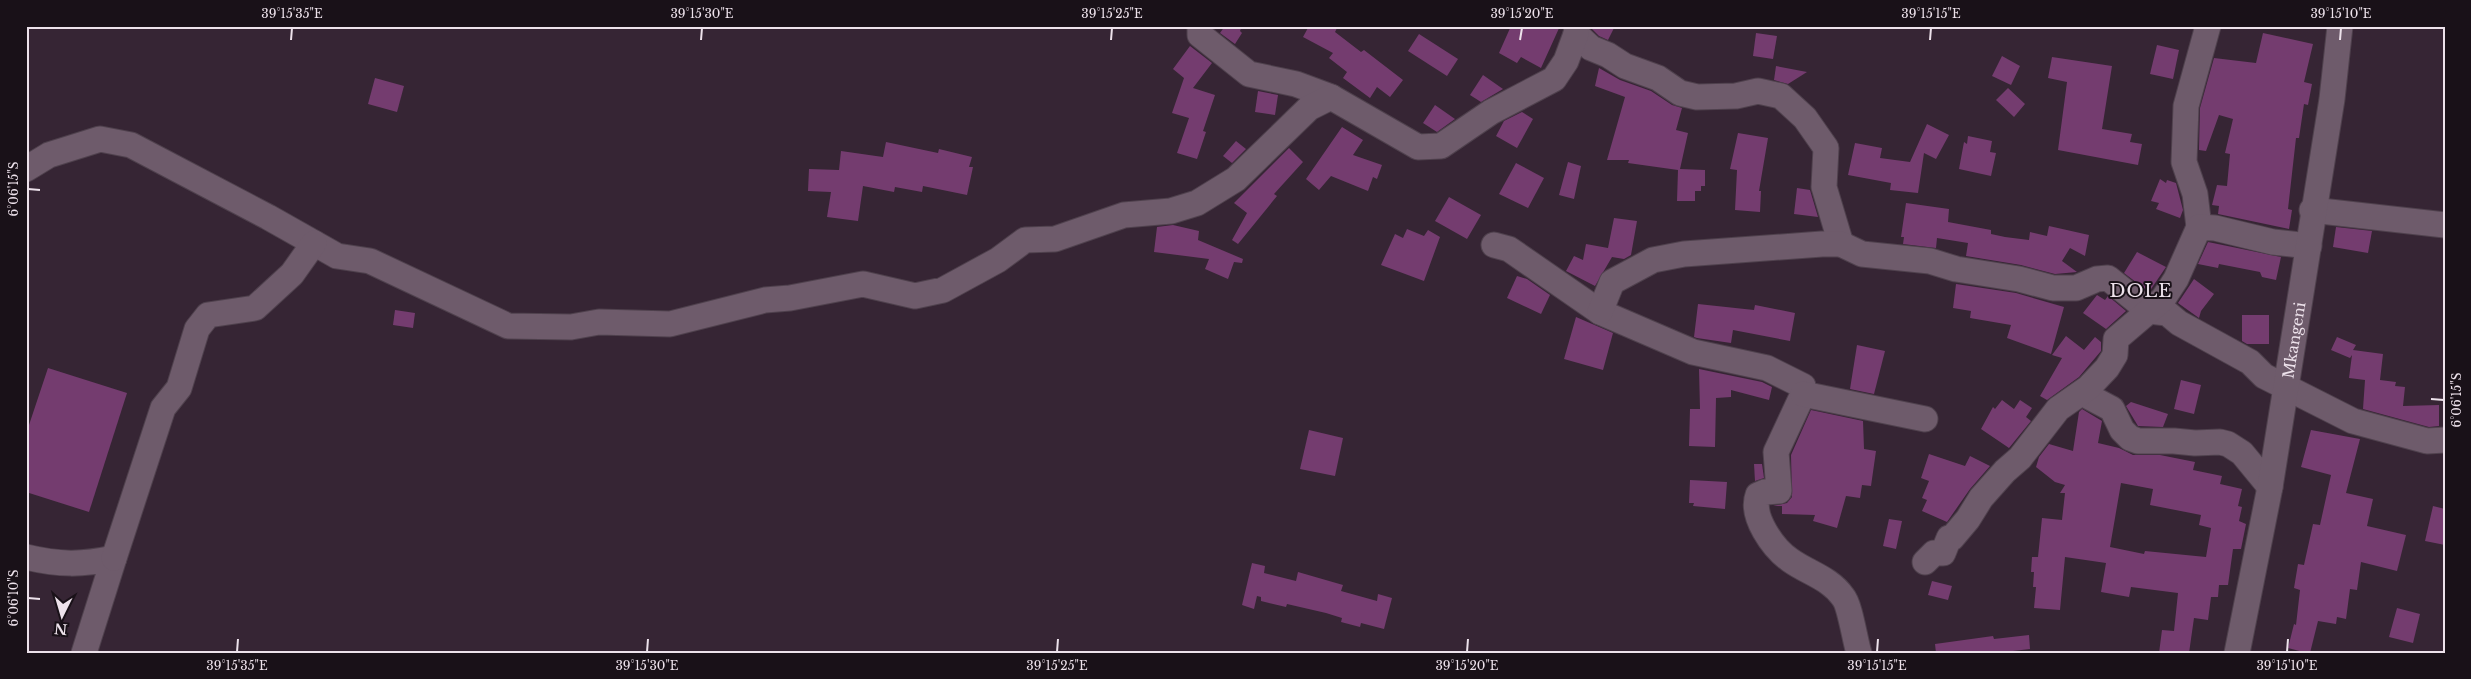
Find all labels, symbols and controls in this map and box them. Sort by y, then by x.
text: 39°15'35"E [261,6,323,21]
text: 39°15'30"E [670,6,734,21]
text: 39°15'25"E [1081,6,1143,21]
text: 39°15'20"E [1490,6,1554,21]
text: 39°15'15"E [1901,6,1961,21]
text: 39°15'10"E [2310,6,2372,21]
text: 6°06'15"S [6,161,21,217]
district label: DOLE [2110,280,2172,302]
street label: Mkangeni [2278,300,2309,380]
text: 6°06'15"S [2449,372,2464,428]
text: 6°06'10"S [6,569,21,626]
north arrow [38,592,88,642]
text: N [54,619,68,638]
text: 39°15'35"E [206,658,268,673]
text: 39°15'30"E [615,658,679,673]
text: 39°15'25"E [1026,658,1088,673]
text: 39°15'20"E [1435,658,1499,673]
text: 39°15'15"E [1847,658,1907,673]
text: 39°15'10"E [2256,658,2318,673]

